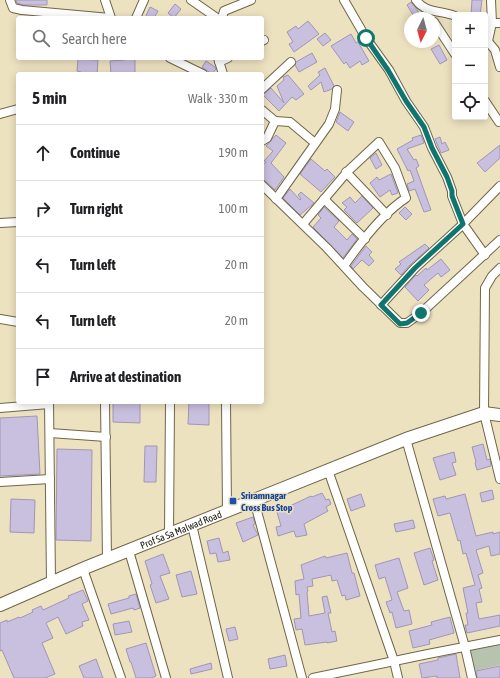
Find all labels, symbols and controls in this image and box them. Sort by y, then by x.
north arrow [404,12,440,48]
map controls [452,12,488,120]
button: + [452,12,488,48]
search box [16,16,264,60]
icon: search [30,27,52,49]
route start [357,29,375,47]
text: Search here [62,30,127,47]
button: − [452,48,488,84]
button: locate [452,84,488,120]
text: 5 min [32,88,67,108]
text: Walk · 330 m [188,91,248,106]
icon: ahead [32,142,54,164]
text: Continue [70,144,120,161]
text: 190 m [219,145,248,160]
icon: right [32,198,54,220]
text: Turn right [70,200,123,217]
text: 100 m [219,201,248,216]
icon: left [32,254,54,276]
text: Turn left [70,256,116,273]
text: 20 m [225,257,248,272]
route end [412,304,430,322]
icon: left [32,310,54,332]
text: Turn left [70,312,116,329]
text: 20 m [225,313,248,328]
icon: arrive [32,366,54,388]
text: Arrive at destination [70,368,181,385]
place label: Sriramnagar Cross Bus Stop [241,490,293,513]
marker: Sriramnagar Cross Bus Stop [228,496,238,506]
street label: Prof Sa Sa Malwad Road [138,508,223,551]

